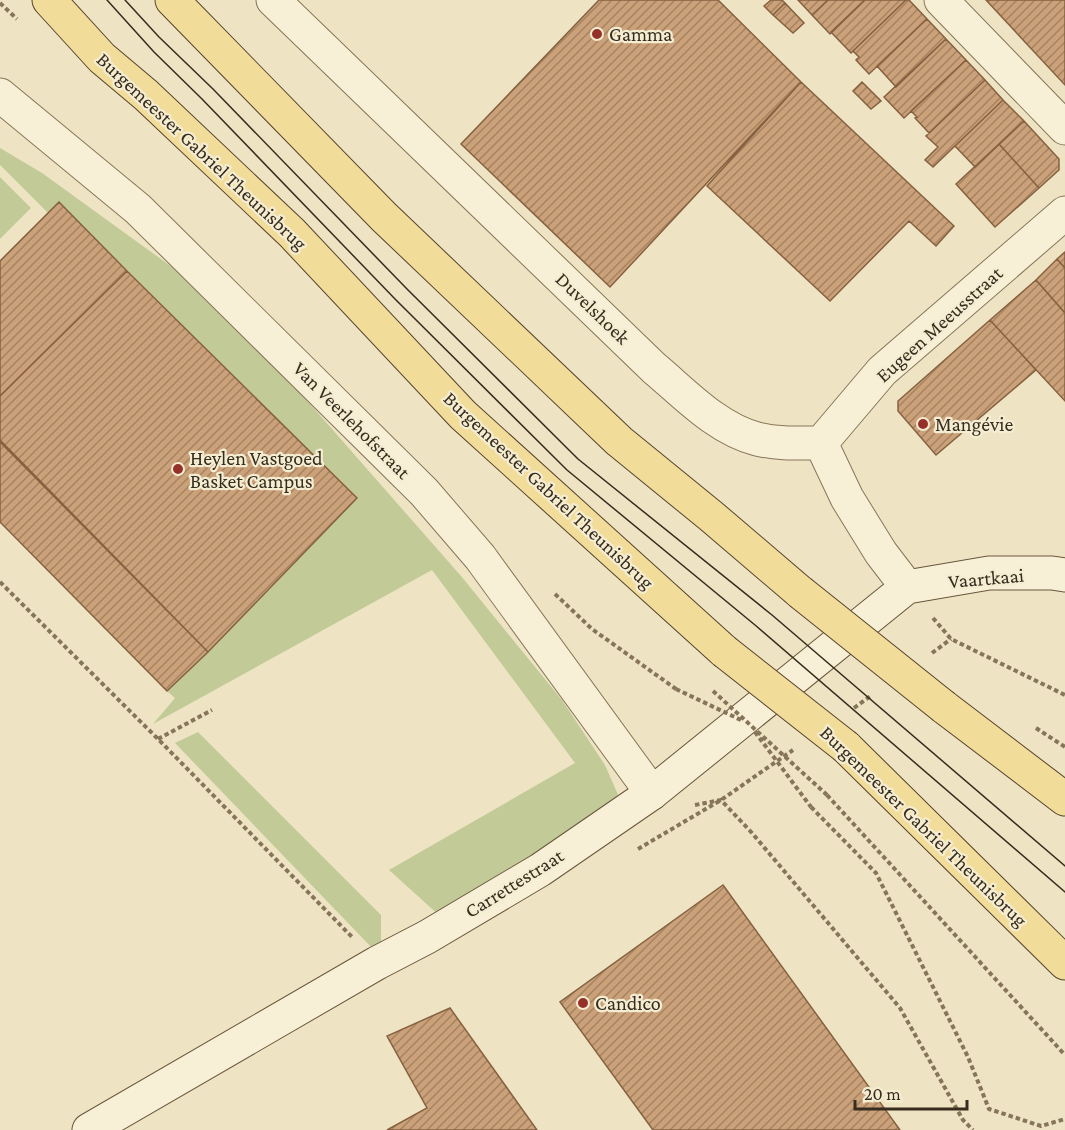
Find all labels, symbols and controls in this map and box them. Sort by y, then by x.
place label: Gamma [609,23,672,45]
marker: Gamma [590,27,604,41]
street label: Burgemeester Gabriel Theunisbrug [92,48,312,255]
street label: Eugeen Meeusstraat [871,261,1007,387]
street label: Duvelshoek [552,267,635,349]
street label: Van Veerlehofstraat [289,357,415,483]
street label: Burgemeester Gabriel Theunisbrug [439,387,659,594]
place label: Mangévie [935,413,1013,436]
marker: Mangévie [916,417,930,431]
place label: Heylen Vastgoed Basket Campus [190,447,323,493]
marker: Heylen Vastgoed Basket Campus [171,462,185,476]
street label: Vaartkaai [947,564,1025,592]
street label: Burgemeester Gabriel Theunisbrug [815,721,1032,932]
street label: Carrettestraat [461,844,568,922]
place label: Candico [595,992,661,1014]
marker: Candico [576,996,590,1010]
scale bar [855,1073,968,1111]
text: 20 m [864,1084,901,1104]

